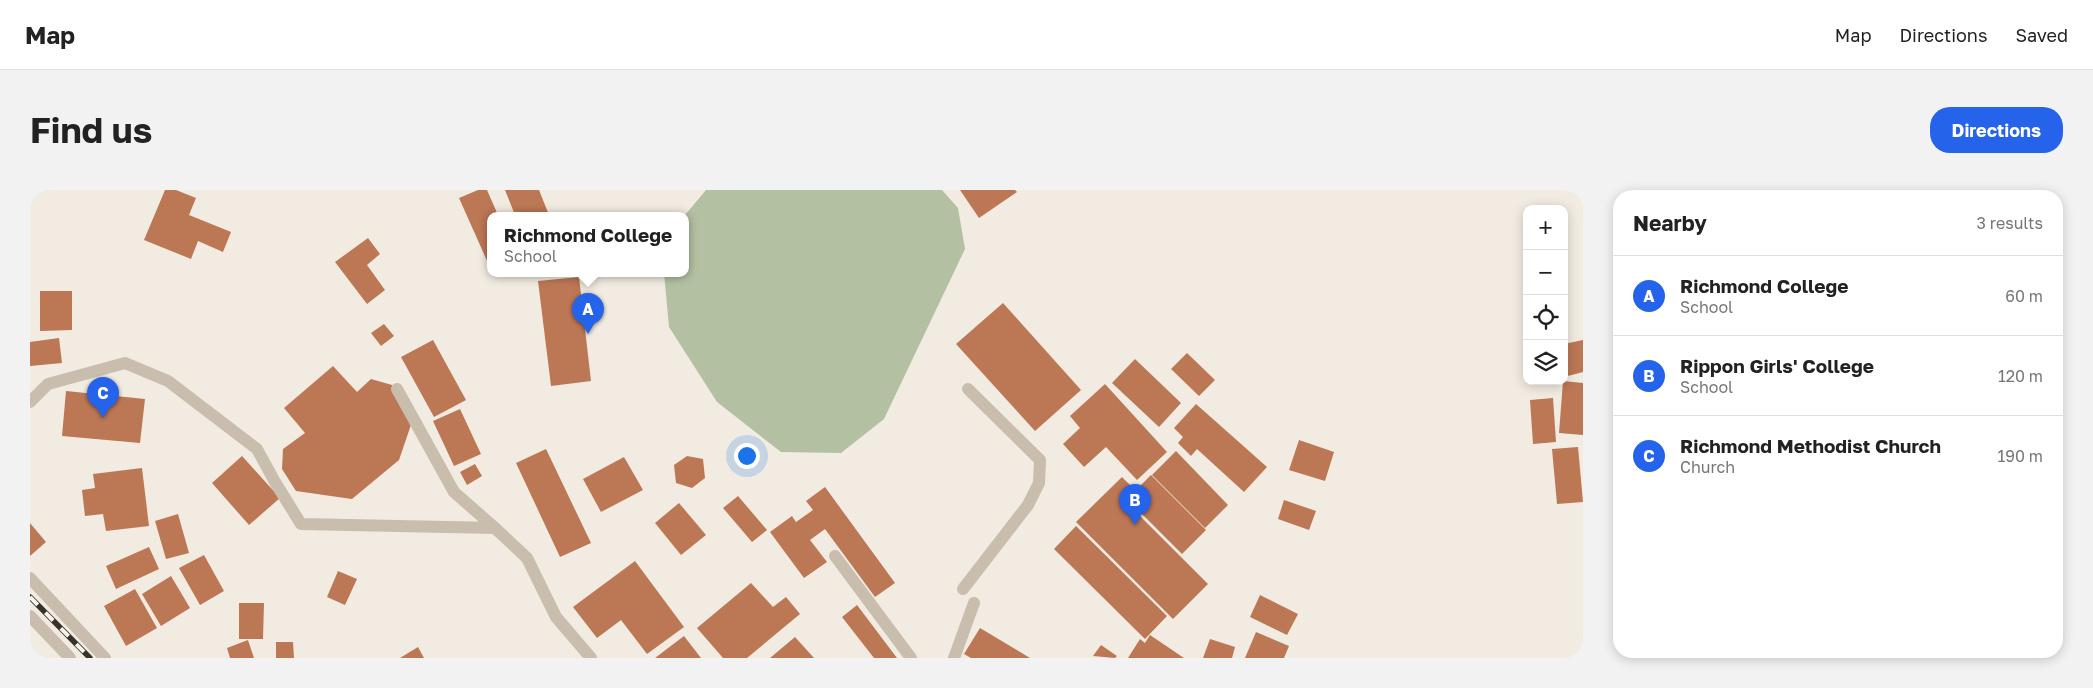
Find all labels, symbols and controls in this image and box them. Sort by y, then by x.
text: Map [25,20,75,49]
text: Map [1835,24,1871,46]
text: Directions [1899,24,1987,46]
text: Saved [2015,24,2068,46]
button: Directions [1930,107,2063,153]
text: Find us [30,109,152,151]
map controls [1523,205,1568,385]
button: + [1523,205,1568,250]
text: Nearby [1633,210,1707,236]
popup [487,212,689,277]
text: 3 results [1976,213,2043,233]
text: Richmond College [504,223,672,246]
text: School [504,246,557,266]
button: − [1523,250,1568,295]
text: Richmond College [1680,274,1848,297]
text: A [1643,286,1655,306]
text: 60 m [2005,286,2043,306]
pin: A [572,293,604,334]
button: locate [1523,295,1568,340]
text: School [1680,297,1733,317]
button: layers [1523,340,1568,385]
text: Rippon Girls' College [1680,354,1874,377]
text: B [1643,366,1655,386]
text: 120 m [1998,366,2043,386]
pin: C [87,377,119,418]
text: School [1680,377,1733,397]
text: Richmond Methodist Church [1680,434,1941,457]
your location [734,443,760,469]
text: C [1643,446,1655,466]
text: 190 m [1997,446,2043,466]
text: Church [1680,457,1735,477]
pin: B [1119,484,1151,525]

